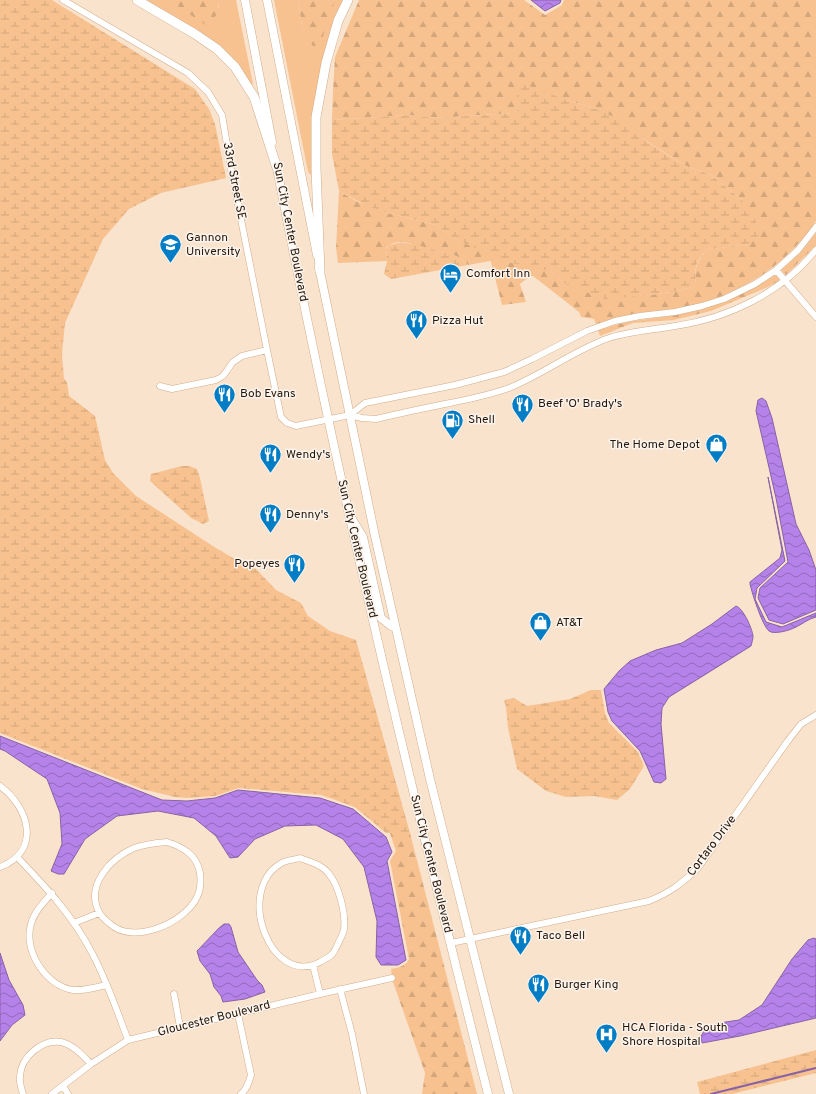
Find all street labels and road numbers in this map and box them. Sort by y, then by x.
street label: 33rd Street SE [219,141,249,221]
street label: Sun City Center Boulevard [269,161,311,303]
street label: Sun City Center Boulevard [333,478,381,620]
street label: Sun City Center Boulevard [406,793,456,935]
street label: Cortaro Drive [684,812,740,880]
street label: Gloucester Boulevard [156,997,272,1041]

